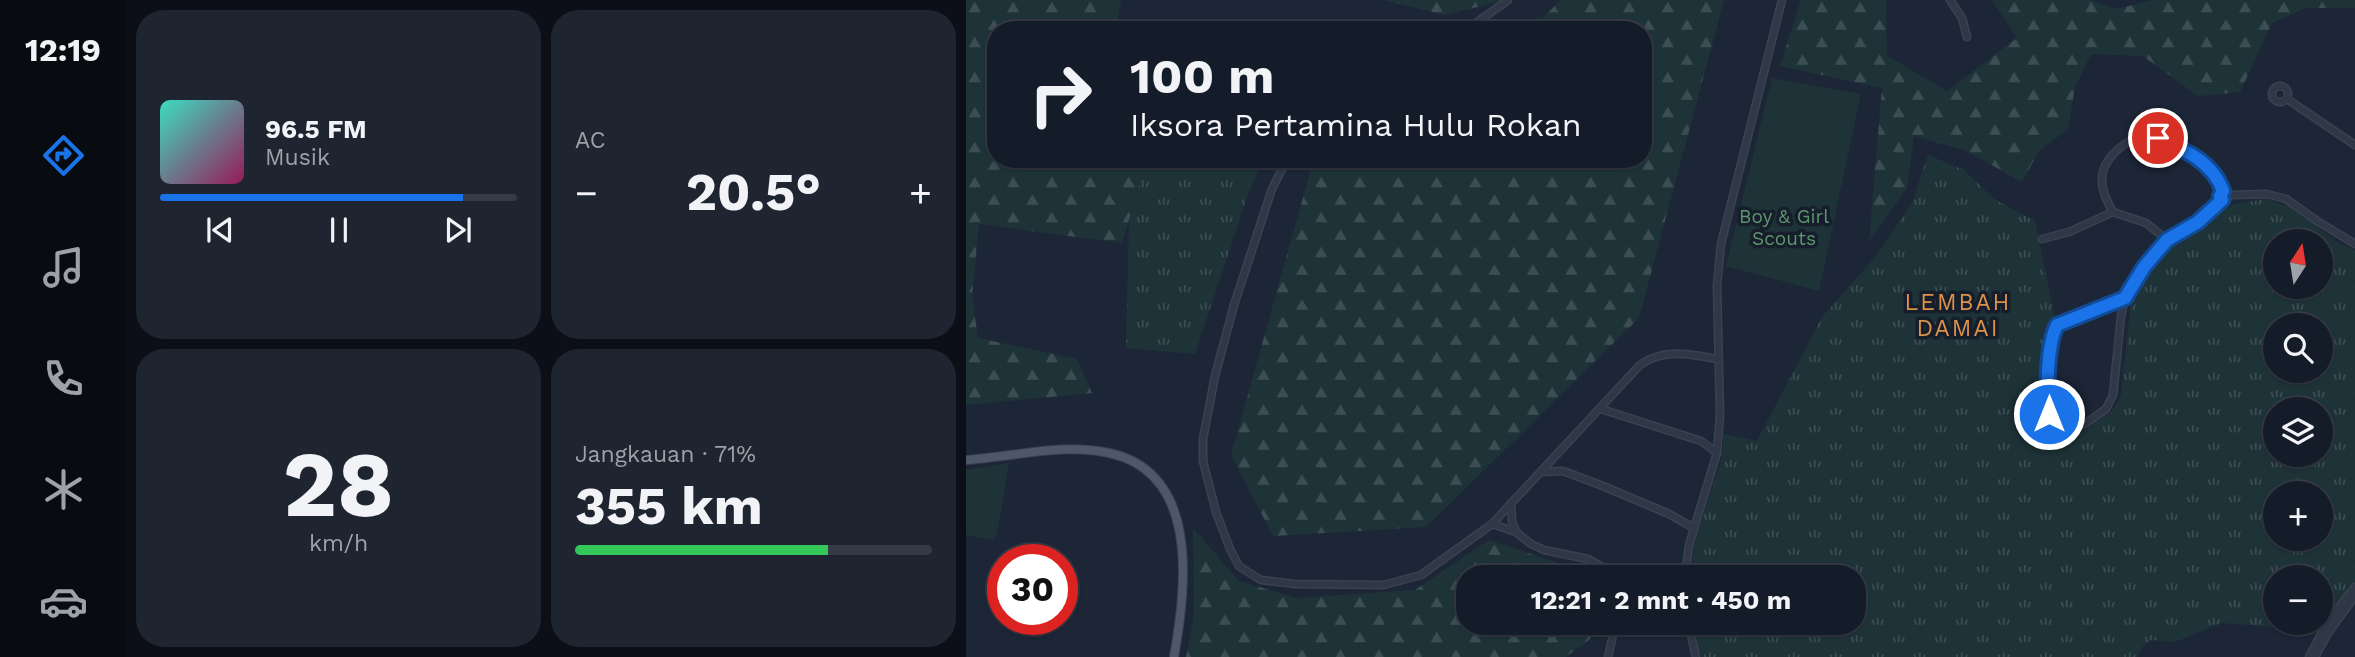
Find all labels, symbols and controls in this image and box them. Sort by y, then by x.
text: 12:19 [25,31,101,69]
text: 100 m [1130,47,1274,105]
icon: right [1015,49,1106,140]
text: Iksora Pertamina Hulu Rokan [1130,106,1582,144]
pin [2128,108,2188,168]
text: 96.5 FM [265,114,367,144]
icon: arrive [2139,119,2177,157]
text: AC [575,127,605,154]
icon: directions [39,131,88,180]
text: Musik [265,144,330,171]
text: 20.5° [686,162,821,223]
text: − [575,171,598,215]
text: + [909,171,932,215]
park label: Boy & Girl Scouts [1739,205,1829,250]
icon: previous [201,211,239,249]
icon: pause [320,211,358,249]
icon: next [439,211,477,249]
north arrow [2263,229,2333,299]
map controls [2263,229,2333,635]
icon: music [39,243,88,292]
district label: LEMBAH DAMAI [1905,289,2011,342]
button: search [2263,313,2333,383]
icon: phone [39,354,88,403]
position arrow [2012,377,2086,451]
button: layers [2263,397,2333,467]
text: 28 [283,431,394,538]
text: Jangkauan · 71% [575,441,756,468]
icon: climate [39,465,88,514]
text: 355 km [575,476,763,537]
button: + [2263,481,2333,551]
text: km/h [309,530,368,557]
speed limit sign: 30 [987,544,1078,635]
button: − [2263,565,2333,635]
icon: car [39,577,88,626]
text: 12:21 · 2 mnt · 450 m [1531,585,1791,615]

